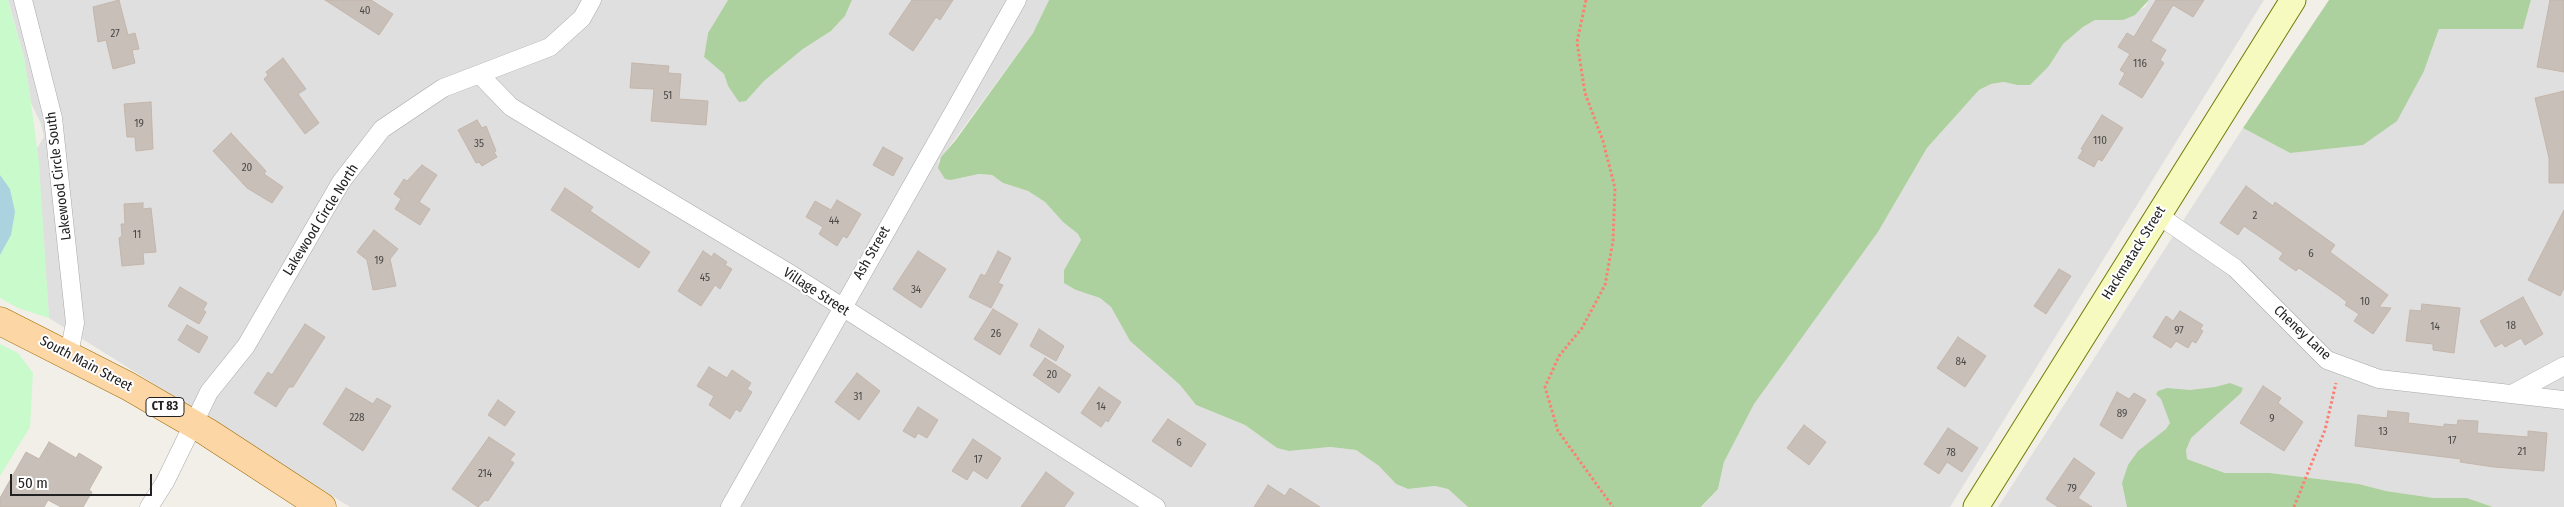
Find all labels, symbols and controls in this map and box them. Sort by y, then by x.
house number: 40 [359,4,371,18]
house number: 27 [110,27,120,41]
house number: 116 [2133,57,2147,71]
house number: 51 [664,89,672,103]
street label: Lakewood Circle South [43,111,75,241]
house number: 19 [134,117,144,131]
house number: 110 [2093,134,2107,148]
house number: 35 [474,137,484,151]
house number: 20 [242,161,252,175]
street label: Lakewood Circle North [280,161,362,279]
street label: Hackmatack Street [2099,203,2169,303]
house number: 2 [2253,209,2257,223]
house number: 44 [829,214,839,228]
street label: Ash Street [850,223,894,283]
house number: 11 [133,228,141,242]
house number: 6 [2308,247,2314,261]
house number: 19 [374,254,384,268]
street label: Village Street [780,264,852,320]
house number: 45 [700,271,710,285]
house number: 34 [911,283,921,297]
house number: 10 [2360,295,2370,309]
street label: Cheney Lane [2270,302,2334,364]
house number: 18 [2506,319,2516,333]
house number: 14 [2430,320,2440,334]
house number: 97 [2174,324,2184,338]
house number: 26 [991,327,1001,341]
street label: South Main Street [37,333,135,395]
house number: 84 [1956,355,1966,369]
house number: 20 [1047,368,1057,382]
house number: 31 [854,390,862,404]
road number: CT 83 [146,398,184,417]
house number: 14 [1096,400,1106,414]
house number: 89 [2117,407,2127,421]
house number: 228 [349,411,365,425]
house number: 9 [2269,412,2275,426]
house number: 13 [2378,425,2388,439]
house number: 17 [2448,434,2456,448]
house number: 6 [1176,436,1182,450]
house number: 21 [2518,445,2526,459]
house number: 78 [1946,446,1956,460]
house number: 17 [974,453,982,467]
scale bar [12,464,155,496]
house number: 214 [478,467,492,481]
text: 50 m [18,474,48,492]
house number: 79 [2067,482,2077,496]

